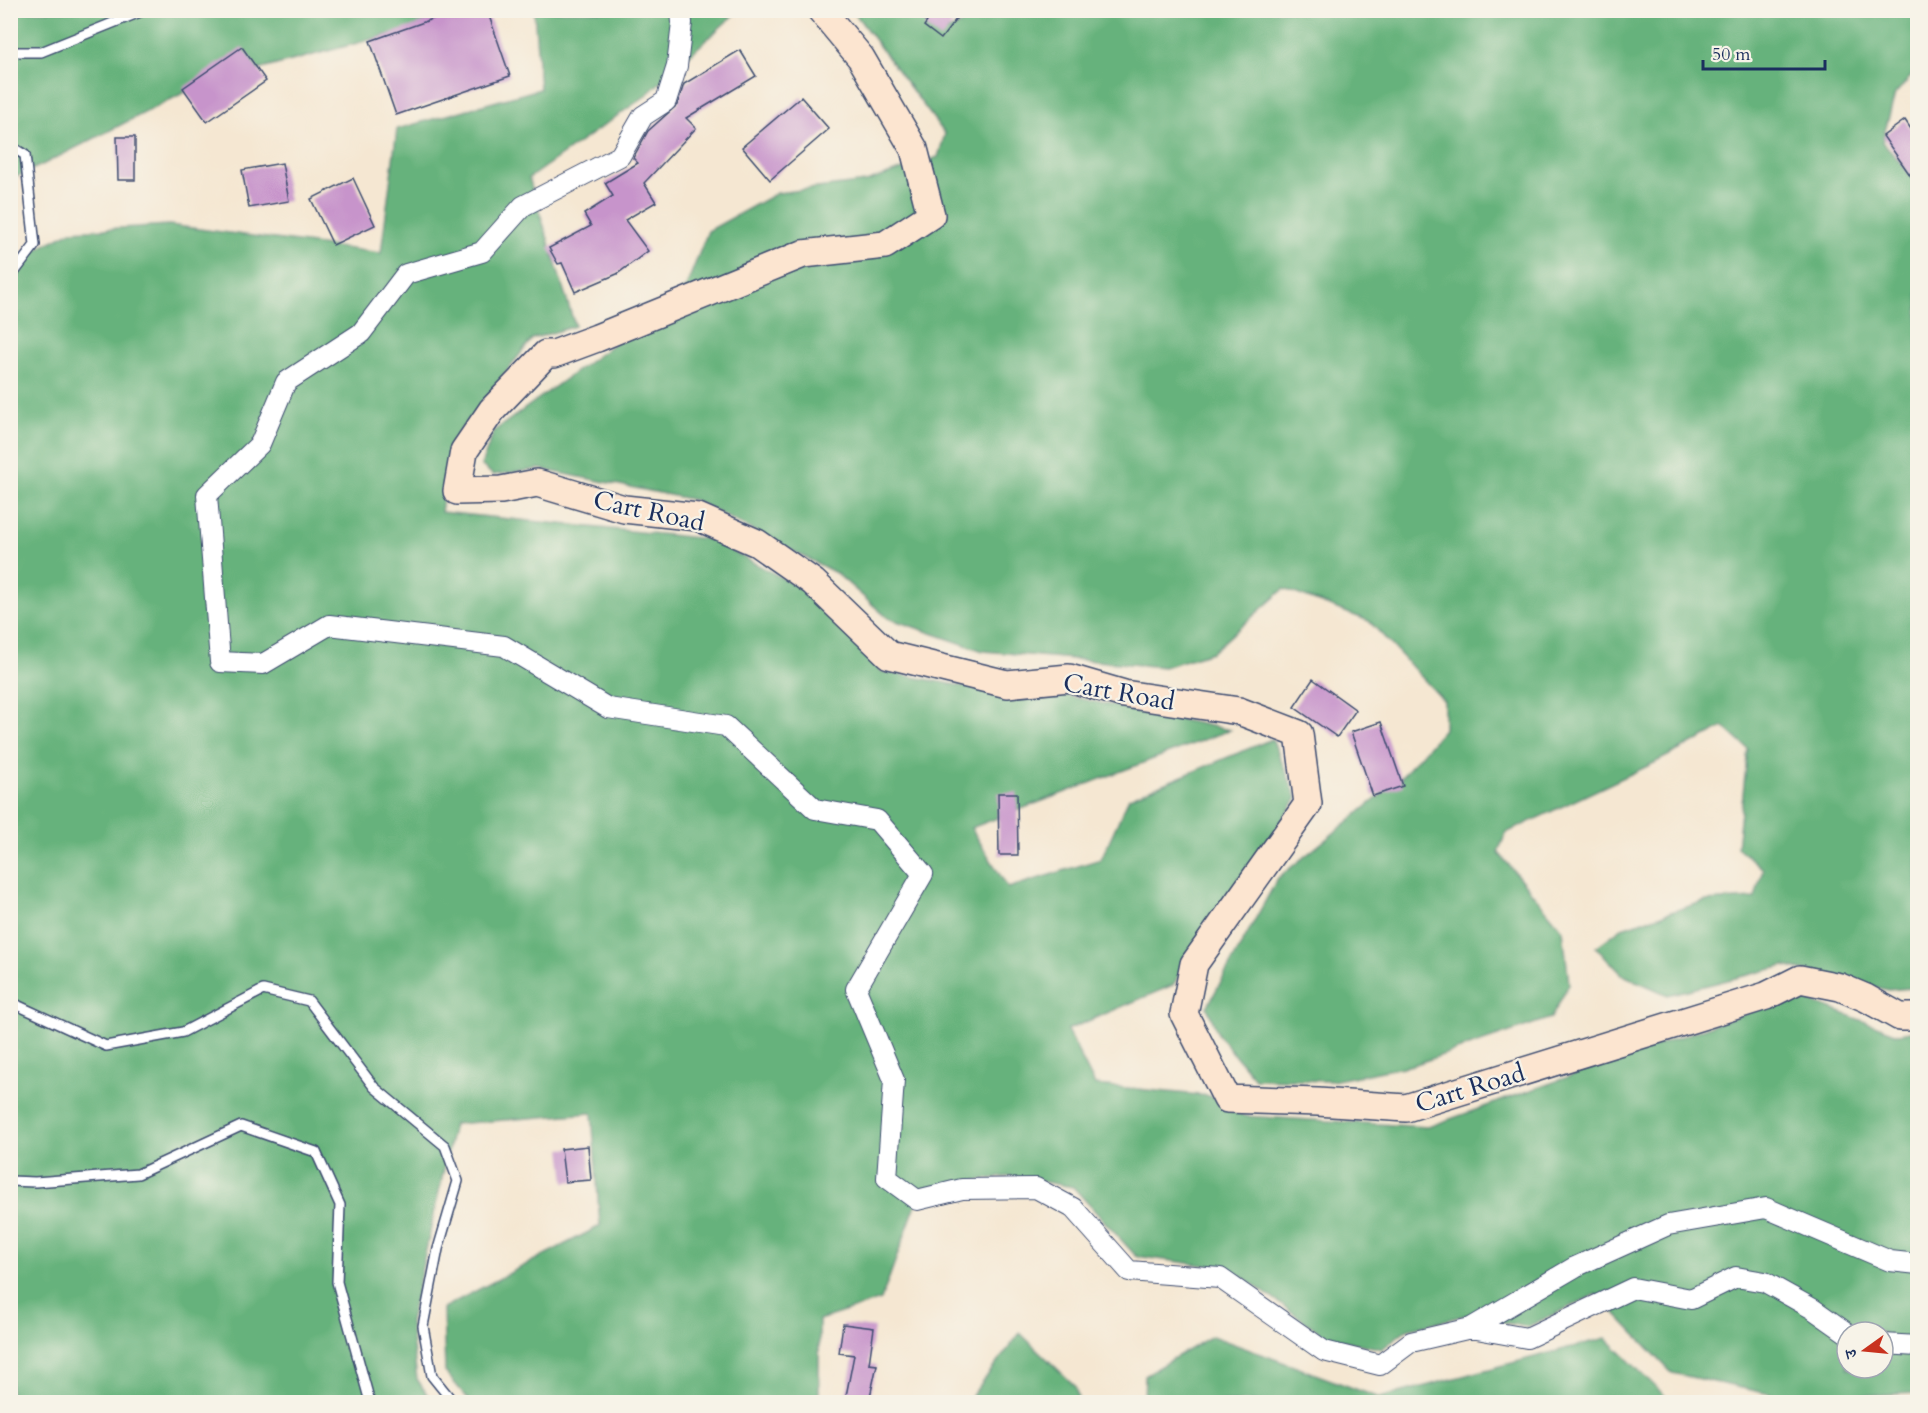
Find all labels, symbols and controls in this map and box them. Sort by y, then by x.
scale bar [1703,33,1824,71]
text: 50 m [1712,42,1751,67]
street label: Cart Road [590,482,708,540]
street label: Cart Road [1060,665,1178,719]
street label: Cart Road [1411,1055,1529,1121]
north arrow [1835,1320,1895,1380]
text: उ [1839,1345,1863,1361]

